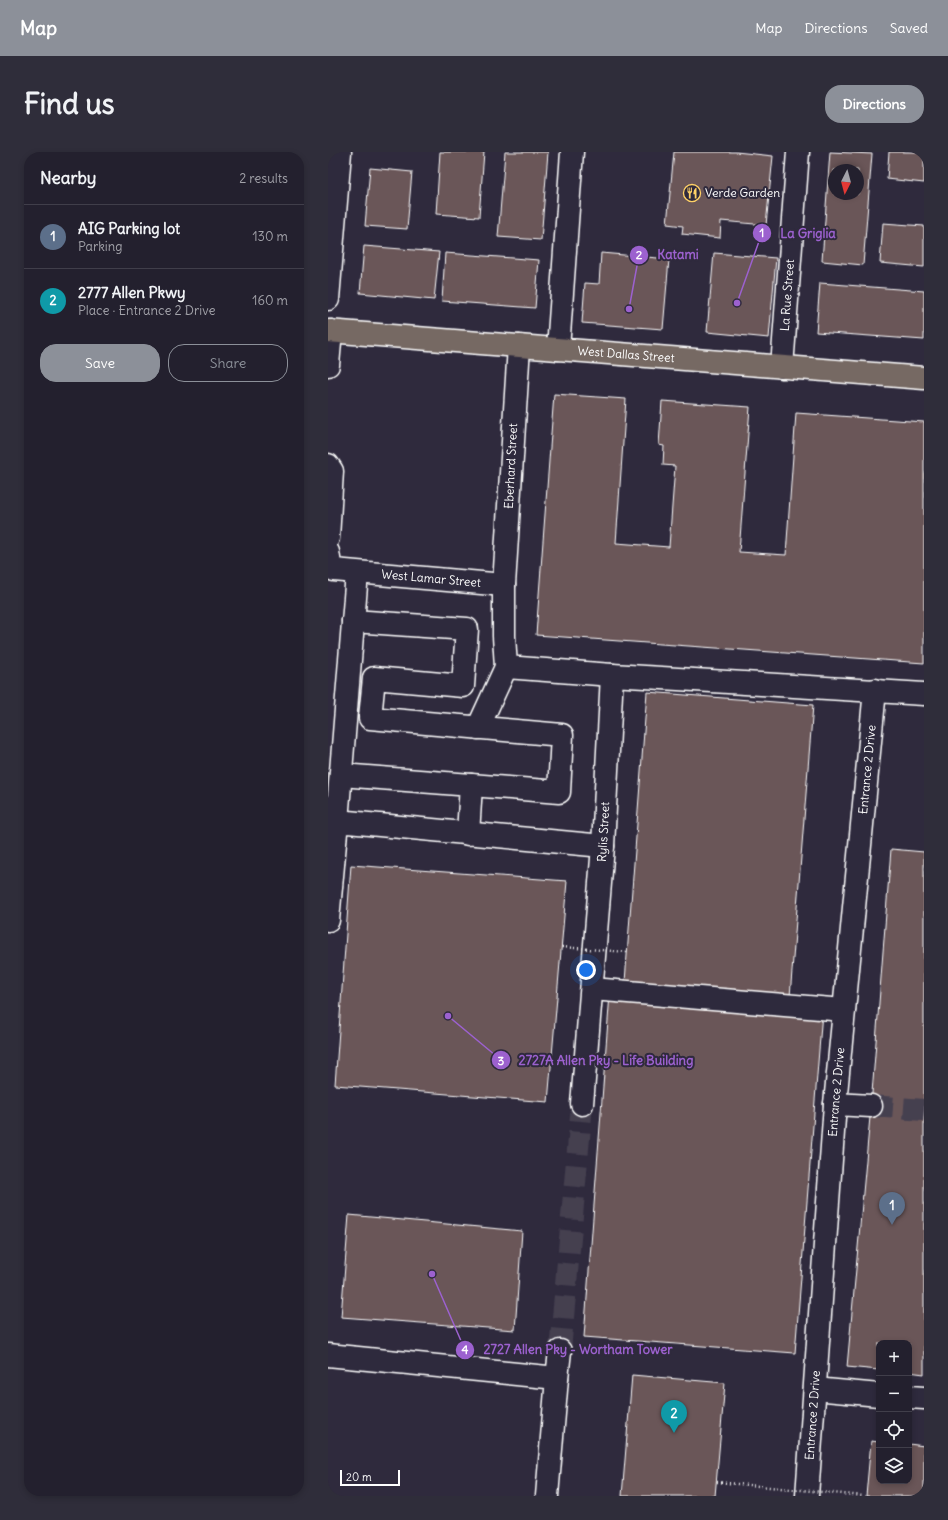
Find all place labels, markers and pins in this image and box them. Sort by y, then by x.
restaurant icon: Verde Garden [682,183,702,203]
place label: Verde Garden [705,185,780,200]
callout: La Griglia [752,221,844,246]
callout: Katami [629,242,707,267]
callout: 2727A Allen Pky - Life Building [491,1048,701,1073]
pin: 1 [879,1192,905,1225]
callout: 2727 Allen Pky - Wortham Tower [455,1337,680,1362]
pin: 2 [661,1400,687,1433]

